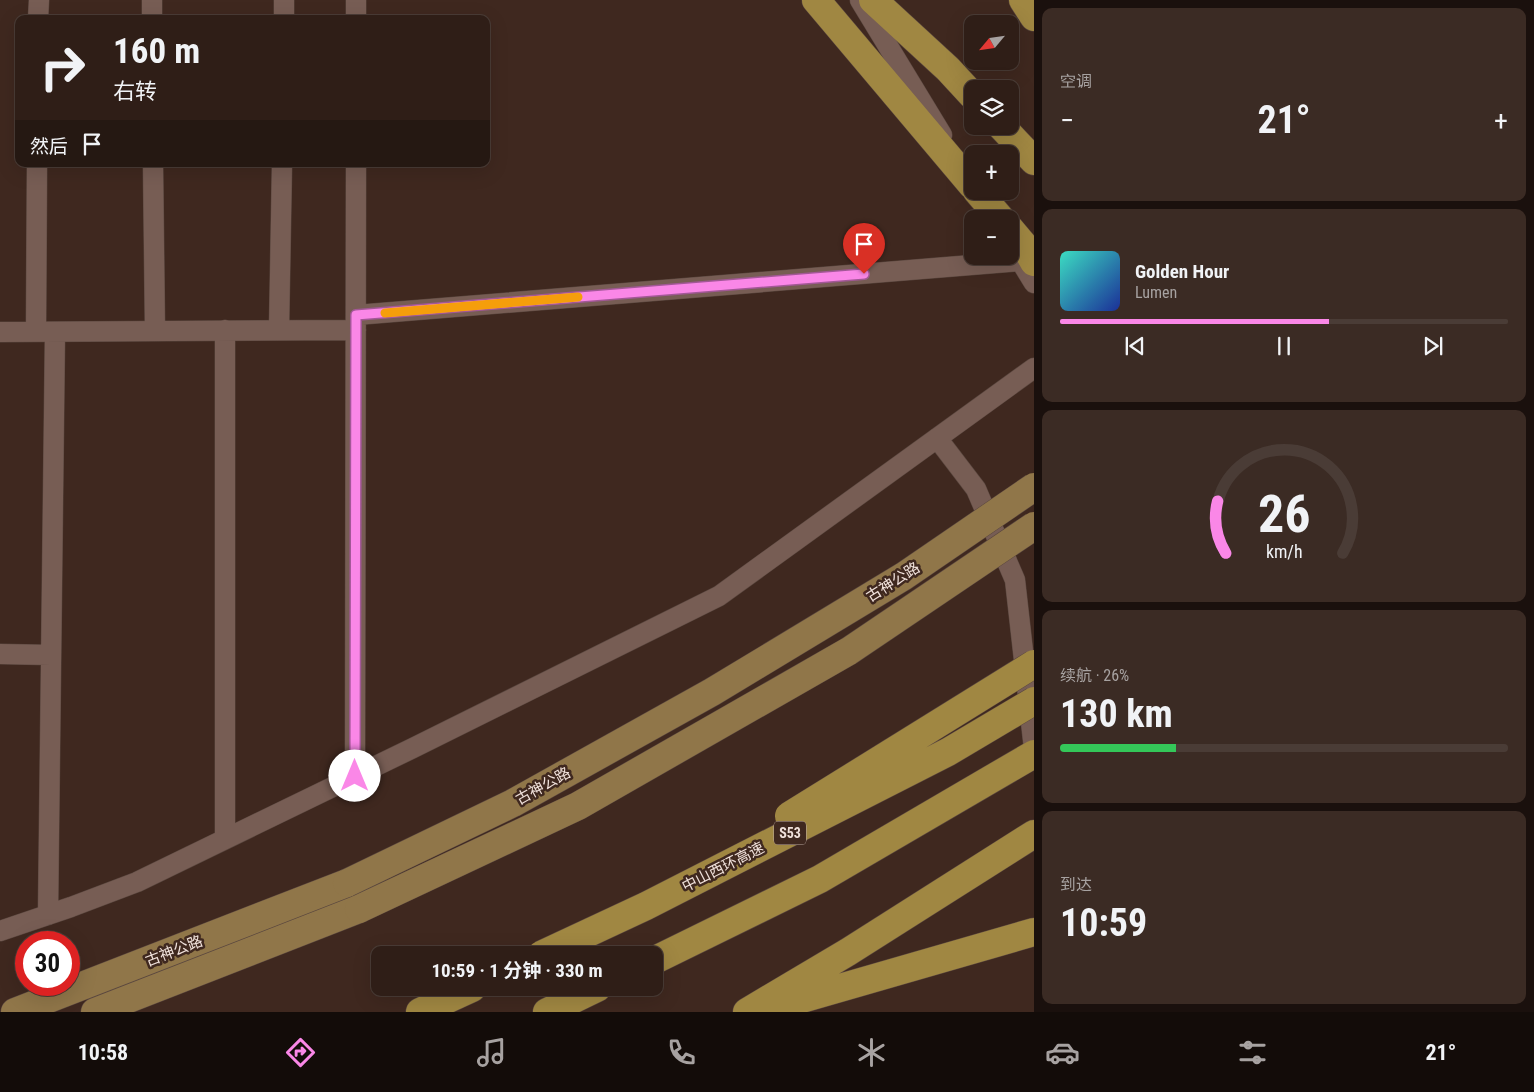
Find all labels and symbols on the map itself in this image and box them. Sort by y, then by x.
north arrow [964,15,1019,70]
pin [843,223,885,274]
street label: 古神公路 [863,558,923,606]
position arrow [328,749,380,801]
street label: 古神公路 [512,764,574,808]
road number: S53 [774,821,806,844]
street label: 中山西环高速 [679,839,767,895]
speed limit sign: 30 [15,931,80,996]
street label: 古神公路 [143,932,205,970]

